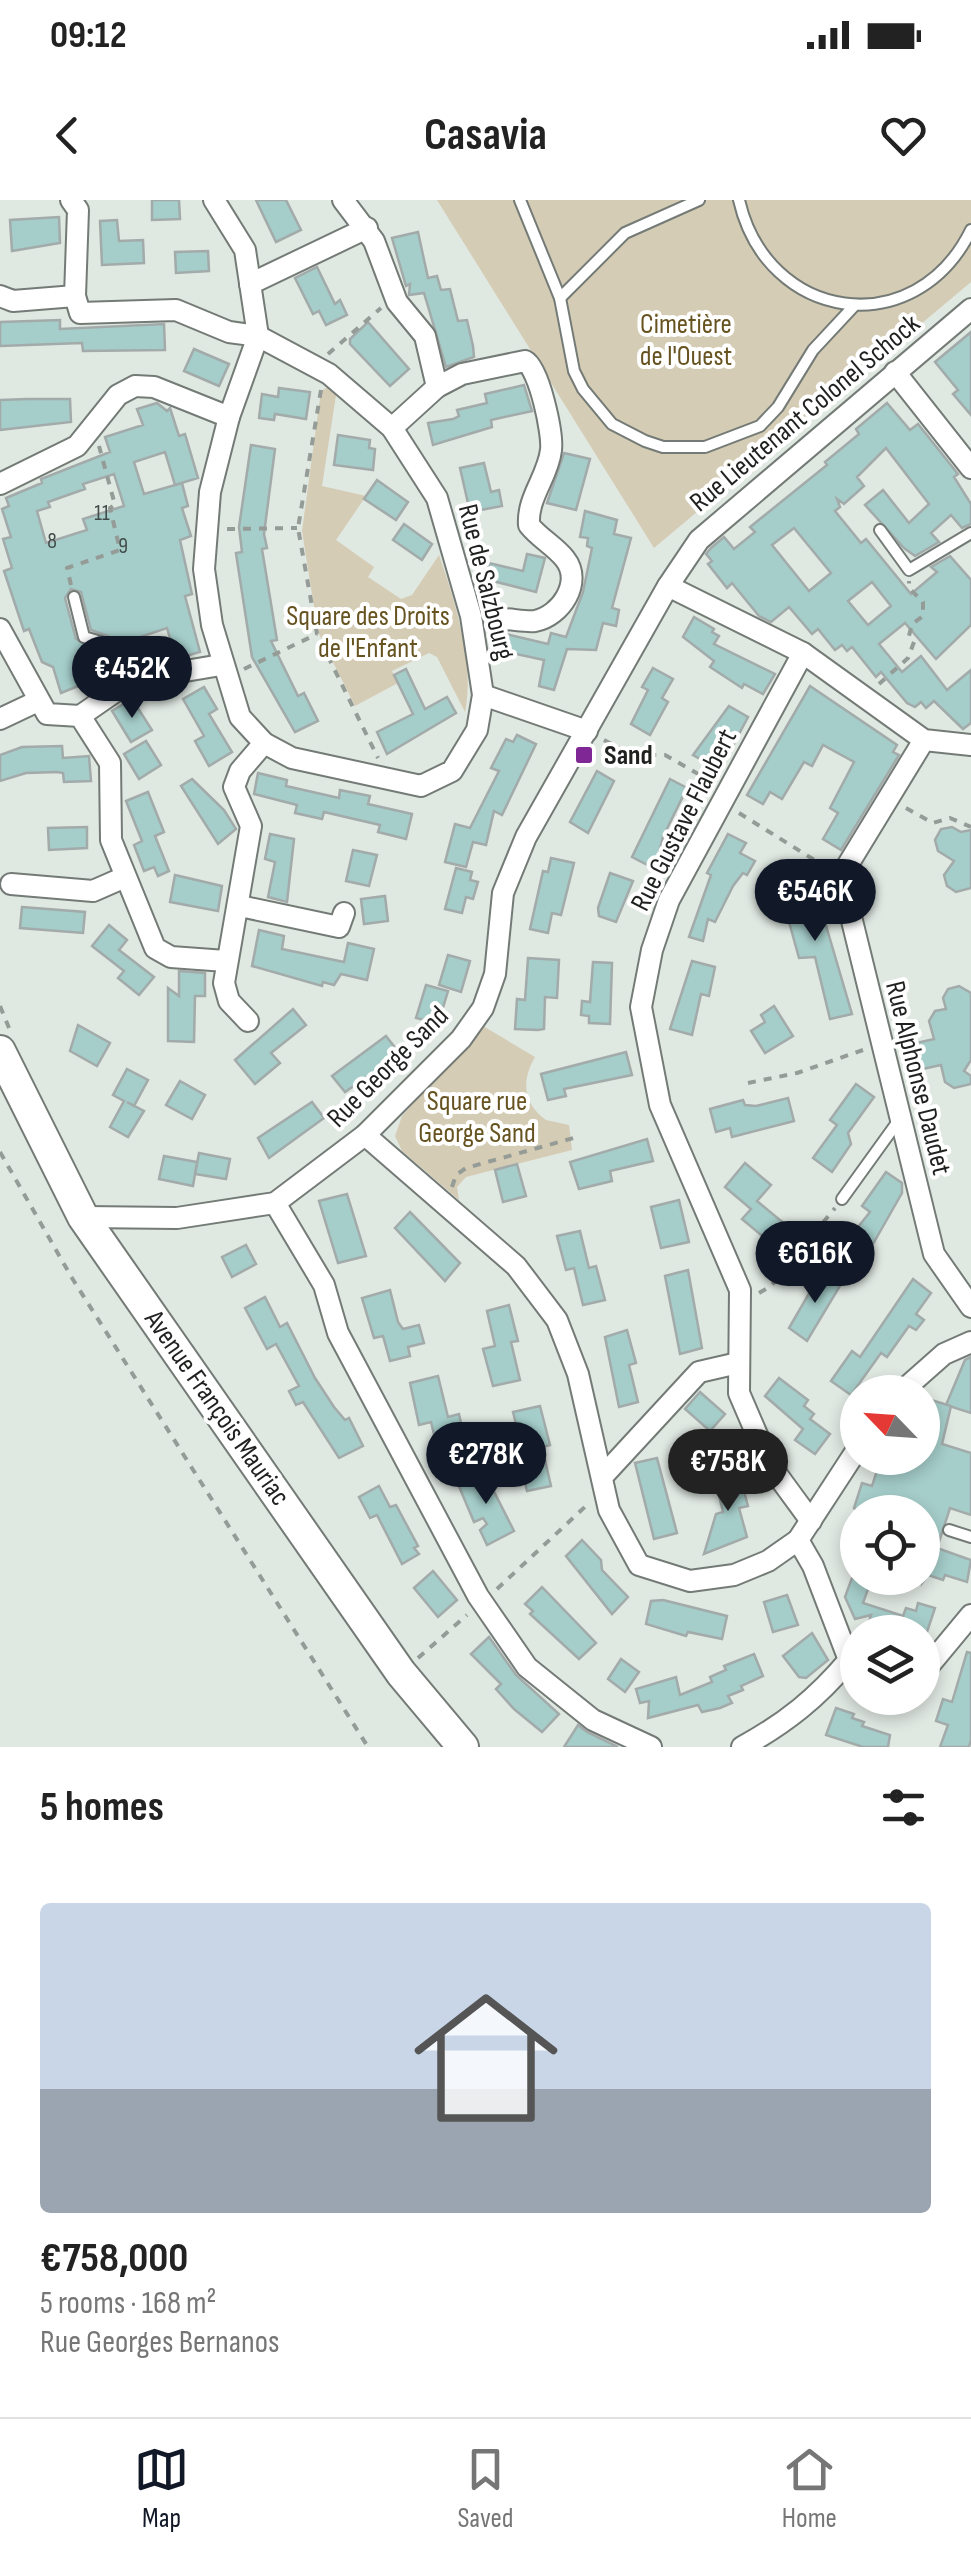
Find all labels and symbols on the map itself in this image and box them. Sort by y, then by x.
street label: Rue Lieutenant Colonel Schock [683,307,927,519]
park label: Cimetière de l'Ouest [640,308,732,373]
house number: 11 [94,500,110,527]
street label: Rue de Salzbourg [451,501,521,663]
house number: 8 [47,528,57,555]
house number: 9 [118,533,128,560]
park label: Square des Droits de l'Enfant [286,600,450,665]
pin: €452K [62,636,202,721]
street label: Rue Gustave Flaubert [624,724,744,916]
place label: Sand [604,739,653,772]
marker: Sand [573,744,595,766]
pin: €546K [745,859,885,944]
street label: Rue Alphonse Daudet [878,978,958,1178]
street label: Rue George Sand [321,1000,455,1134]
park label: Square rue George Sand [418,1085,536,1150]
pin: €616K [745,1221,885,1306]
street label: Avenue François Mauriac [137,1303,297,1512]
north arrow [840,1375,940,1475]
pin: €278K [416,1422,556,1507]
pin: €758K [658,1429,798,1514]

